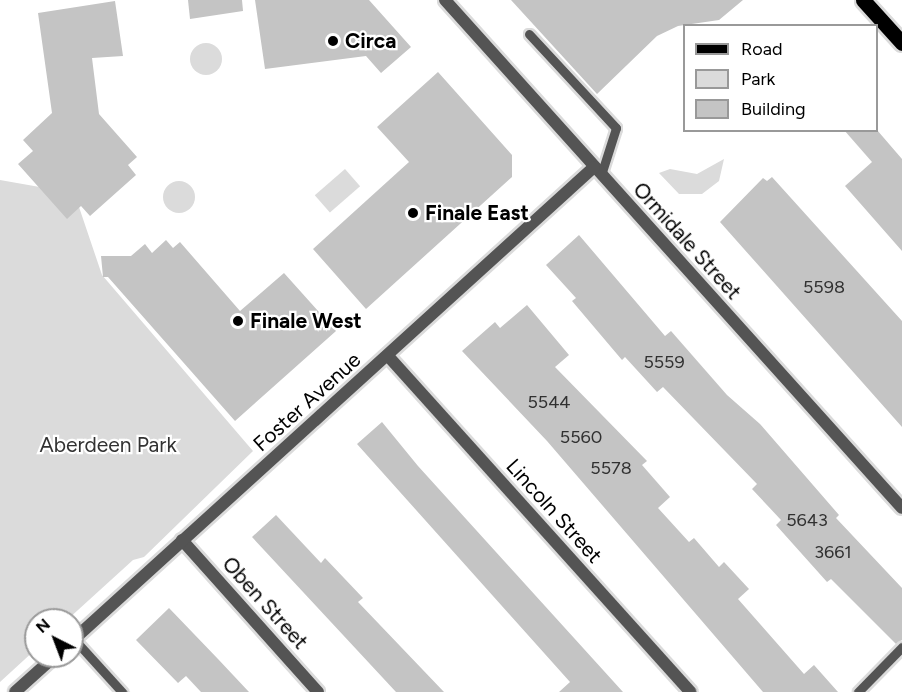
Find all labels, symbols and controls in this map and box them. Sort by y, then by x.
legend [683,24,878,132]
place label: Circa [345,28,396,54]
marker: Circa [326,34,340,48]
text: Road [741,38,782,60]
text: Park [741,68,775,90]
text: Building [741,98,806,120]
street label: Ormidale Street [628,177,746,305]
place label: Finale East [425,200,529,226]
marker: Finale East [406,206,420,220]
house number: 5598 [803,276,845,298]
place label: Finale West [250,308,362,334]
marker: Finale West [231,314,245,328]
street label: Foster Avenue [248,347,366,457]
house number: 5559 [643,351,685,373]
house number: 5544 [527,391,571,413]
house number: 5560 [560,426,602,448]
park label: Aberdeen Park [39,432,177,458]
street label: Lincoln Street [501,454,607,568]
house number: 5578 [590,457,632,479]
house number: 5643 [786,509,828,531]
house number: 3661 [814,541,852,563]
street label: Oben Street [217,552,313,654]
north arrow [24,608,84,668]
text: N [32,615,54,637]

